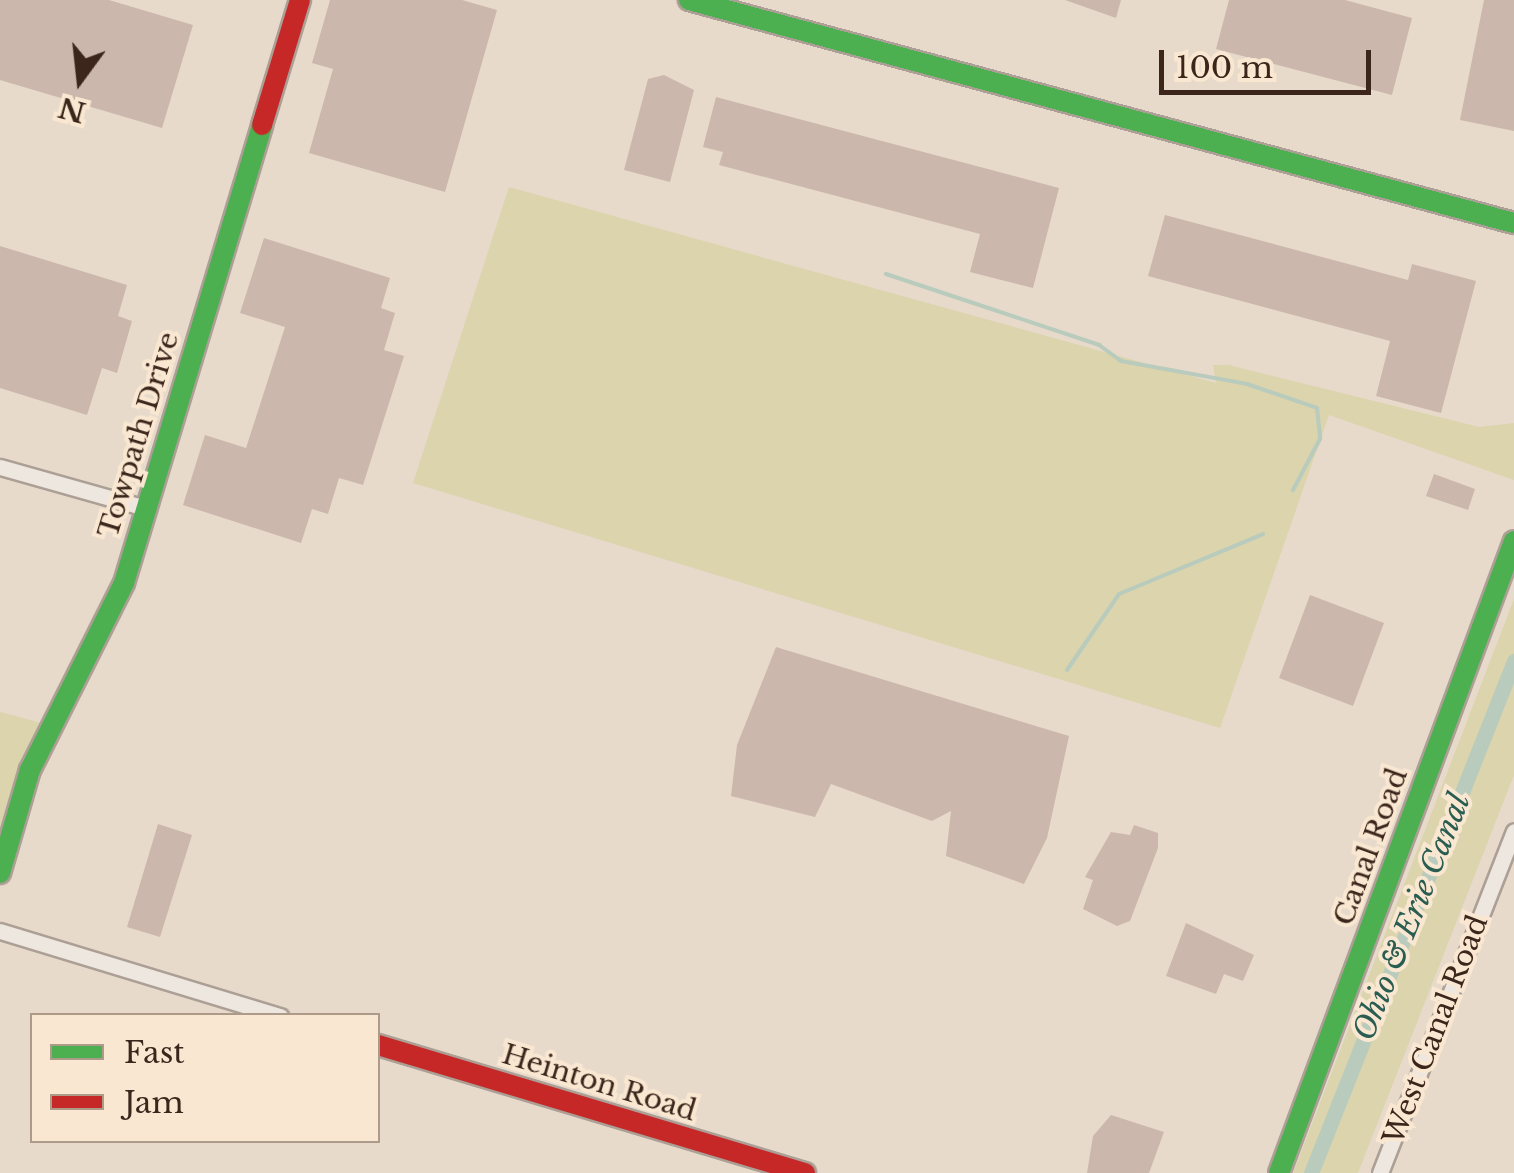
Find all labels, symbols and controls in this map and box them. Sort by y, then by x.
north arrow [30,30,130,130]
scale bar [1164,30,1376,92]
text: 100 m [1176,49,1273,86]
text: N [55,89,89,130]
street label: Towpath Drive [92,328,186,542]
street label: Canal Road [1327,764,1415,930]
water label: Ohio & Erie Canal [1346,788,1478,1046]
street label: West Canal Road [1377,911,1495,1149]
legend [30,1013,380,1143]
text: Fast [124,1034,185,1071]
street label: Heinton Road [498,1038,700,1128]
text: Jam [124,1084,184,1121]

